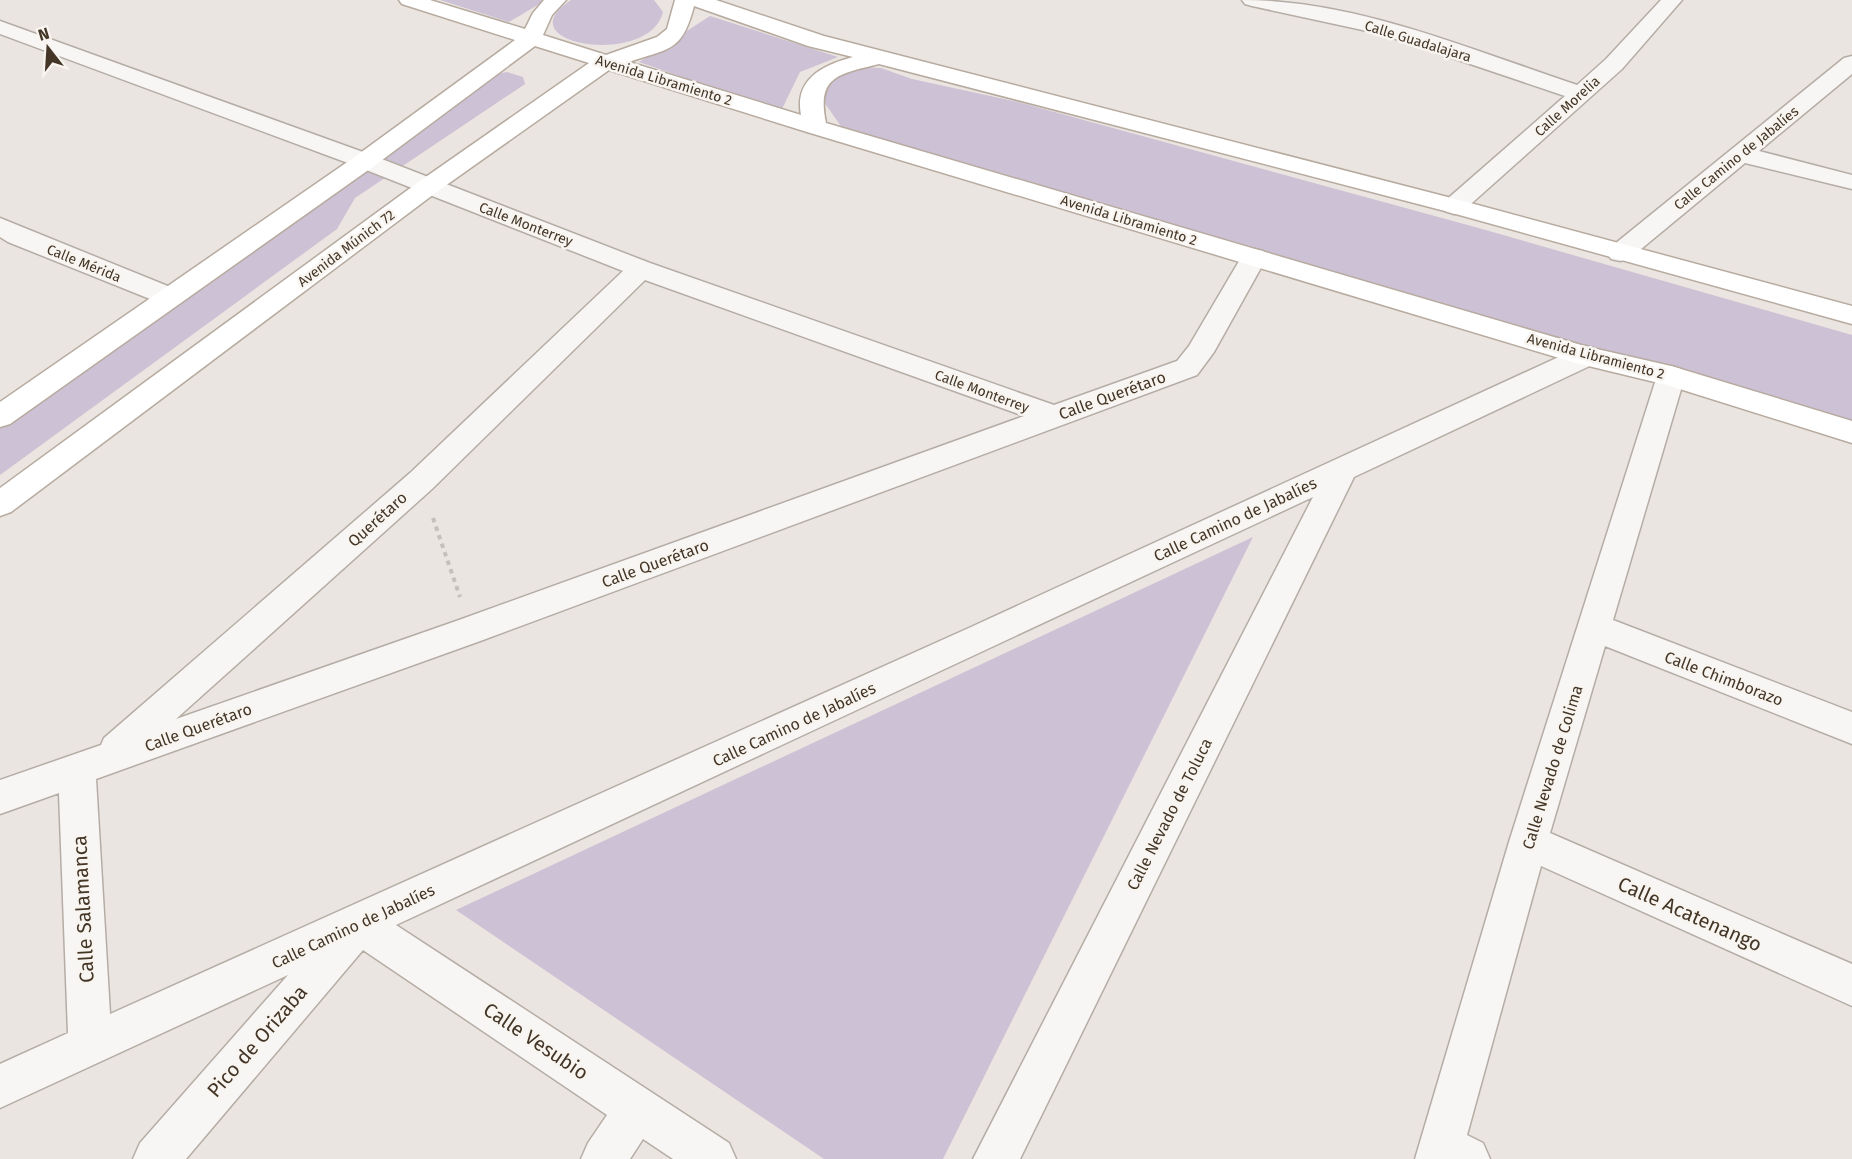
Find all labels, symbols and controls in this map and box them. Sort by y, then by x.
street label: Calle Guadalajara [1362,17,1473,66]
north arrow [18,18,78,78]
text: N [36,23,52,45]
street label: Avenida Libramiento 2 [594,52,734,109]
street label: Calle Morelia [1531,73,1603,140]
street label: Calle Camino de Jabalíes [1671,103,1802,214]
street label: Avenida Libramiento 2 [1059,192,1199,249]
street label: Calle Monterrey [476,199,575,250]
street label: Avenida Múnich 72 [294,206,398,290]
street label: Calle Mérida [44,241,123,286]
street label: Avenida Libramiento 2 [1525,330,1666,383]
street label: Calle Monterrey [932,367,1031,416]
street label: Calle Querétaro [1056,367,1168,424]
street label: Calle Camino de Jabalíes [1151,473,1320,566]
street label: Querétaro [344,488,411,551]
street label: Calle Querétaro [599,535,711,592]
street label: Calle Chimborazo [1662,647,1786,710]
street label: Calle Camino de Jabalíes [710,678,879,771]
street label: Calle Nevado de Colima [1518,683,1587,852]
street label: Calle Querétaro [142,699,254,756]
street label: Calle Nevado de Toluca [1123,735,1216,893]
street label: Calle Salamanca [67,835,99,983]
street label: Calle Acatenango [1614,871,1766,957]
street label: Calle Camino de Jabalíes [269,880,438,973]
street label: Pico de Orizaba [202,980,312,1102]
street label: Calle Vesubio [479,997,593,1085]

